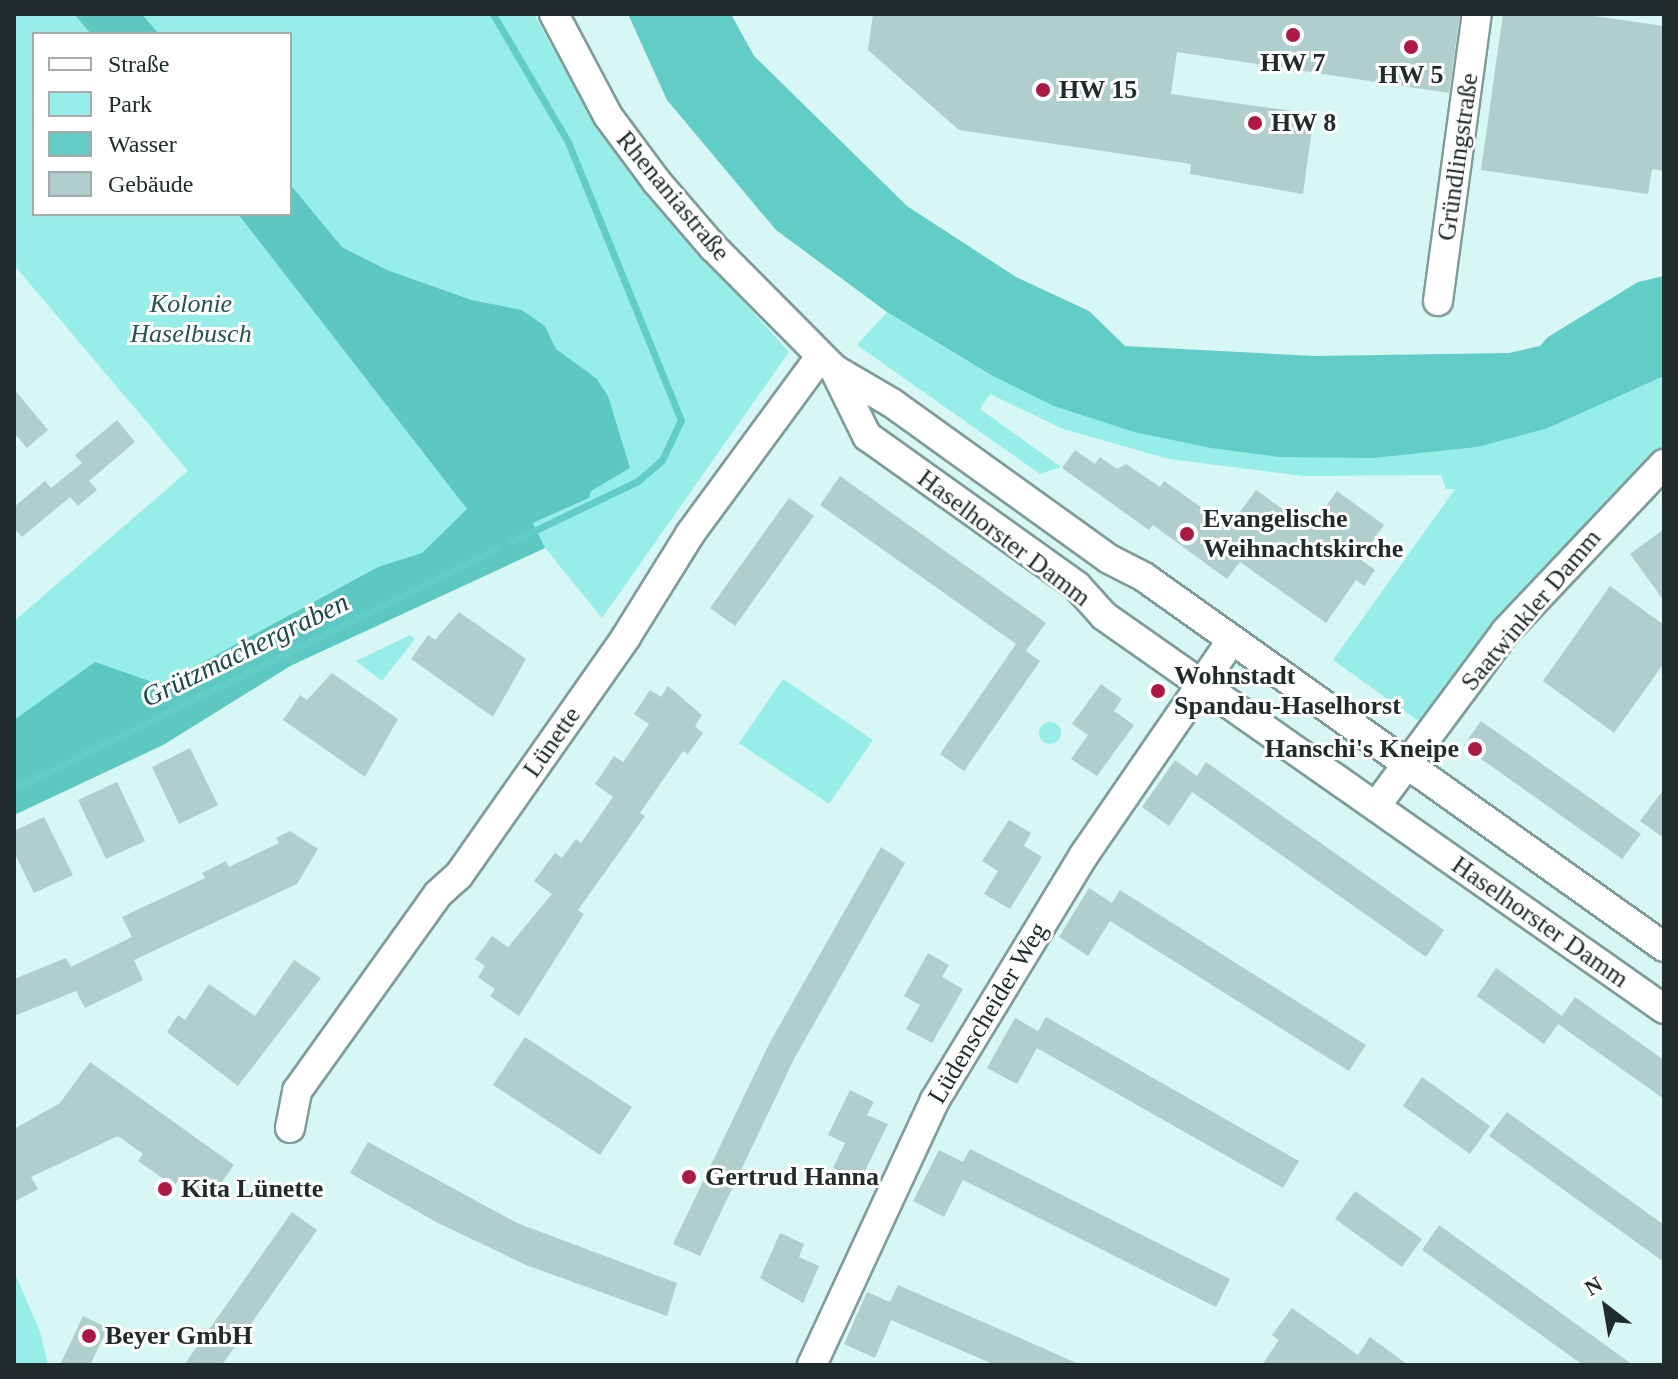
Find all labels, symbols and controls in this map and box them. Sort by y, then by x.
marker: HW 7 [1284,26,1302,44]
legend [32,32,292,216]
marker: HW 5 [1402,38,1420,56]
place label: HW 7 [1260,47,1326,79]
text: Straße [108,51,169,77]
place label: HW 5 [1378,59,1444,91]
street label: Gründlingstraße [1431,71,1485,243]
place label: HW 15 [1059,74,1138,106]
marker: HW 15 [1034,81,1052,99]
text: Park [108,91,152,117]
place label: HW 8 [1271,107,1337,139]
marker: HW 8 [1246,114,1264,132]
street label: Rhenaniastraße [610,125,736,267]
text: Wasser [108,131,177,157]
text: Gebäude [108,171,193,197]
park label: Kolonie Haselbusch [130,288,252,350]
street label: Haselhorster Damm [911,463,1097,613]
place label: Evangelische Weihnachtskirche [1203,503,1403,564]
street label: Saatwinkler Damm [1454,523,1608,697]
marker: Evangelische Weihnachtskirche [1178,525,1196,543]
water label: Grützmachergraben [136,585,354,715]
place label: Wohnstadt Spandau-Haselhorst [1174,660,1401,722]
marker: Wohnstadt Spandau-Haselhorst [1149,682,1167,700]
street label: Lünette [516,701,588,783]
place label: Hanschi's Kneipe [1265,733,1459,765]
marker: Hanschi's Kneipe [1466,740,1484,758]
street label: Haselhorster Damm [1446,849,1634,995]
street label: Lüdenscheider Weg [921,916,1055,1110]
place label: Gertrud Hanna [705,1161,879,1193]
marker: Gertrud Hanna [680,1168,698,1186]
place label: Kita Lünette [181,1173,323,1205]
marker: Kita Lünette [156,1180,174,1198]
north arrow [1566,1267,1646,1347]
text: N [1580,1271,1607,1301]
place label: Beyer GmbH [105,1320,253,1352]
marker: Beyer GmbH [80,1327,98,1345]

